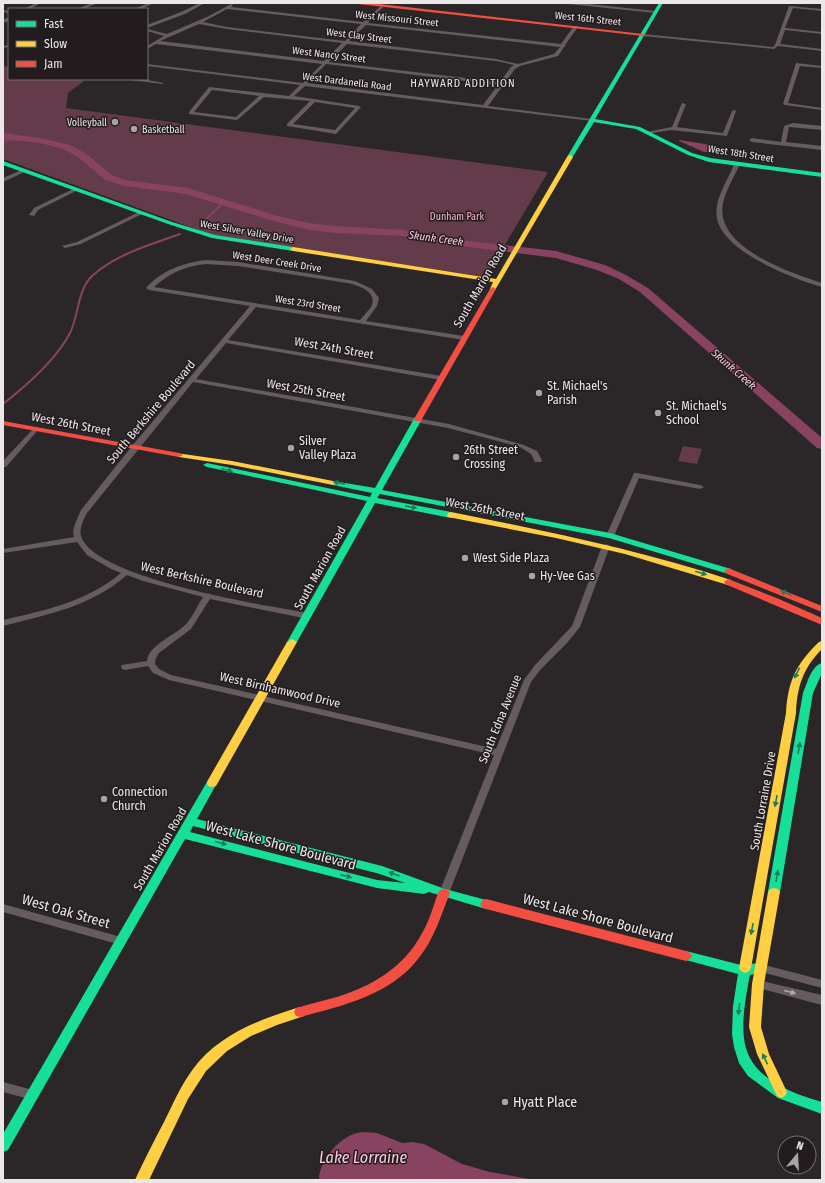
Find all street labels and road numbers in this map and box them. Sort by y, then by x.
street label: West Missouri Street [355,9,440,29]
street label: West 16th Street [554,10,622,29]
street label: West Clay Street [325,26,393,46]
street label: West Nancy Street [291,45,367,66]
street label: West Dardanella Road [302,71,392,93]
street label: West 18th Street [707,143,775,165]
street label: West Silver Valley Drive [199,218,295,246]
street label: South Marion Road [451,242,509,330]
street label: West Deer Creek Drive [231,249,322,275]
street label: West 23rd Street [274,293,342,315]
street label: West 24th Street [293,334,375,362]
street label: South Berkshire Boulevard [104,358,198,466]
street label: West 25th Street [265,376,347,404]
street label: West 26th Street [30,409,112,439]
street label: West 26th Street [444,494,526,524]
street label: South Marion Road [291,524,349,612]
street label: West Berkshire Boulevard [139,559,265,601]
street label: West Birnhamwood Drive [218,669,342,711]
street label: South Edna Avenue [476,672,524,765]
street label: South Lorraine Drive [747,750,779,852]
street label: South Marion Road [131,805,189,893]
street label: West Lake Shore Boulevard [204,817,358,874]
street label: West Lake Shore Boulevard [521,890,675,947]
street label: West Oak Street [20,891,112,932]

